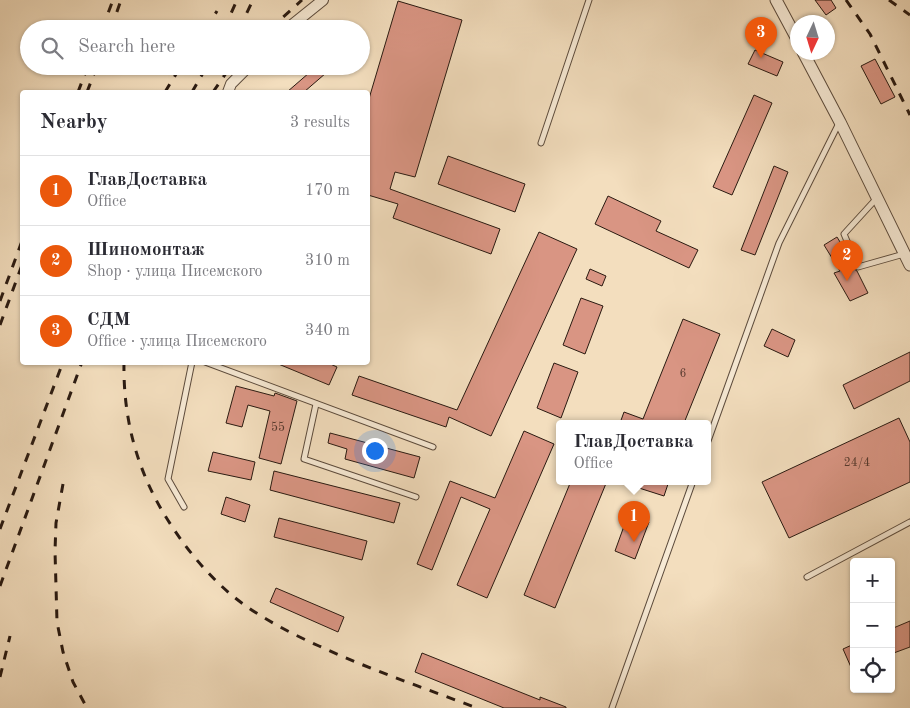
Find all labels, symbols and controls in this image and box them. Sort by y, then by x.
north arrow [790,15,835,60]
pin: 3 [745,17,777,58]
search box [20,20,370,75]
icon: search [38,34,66,62]
text: Search here [78,38,175,57]
text: Nearby [40,112,108,133]
text: 3 results [290,115,350,131]
text: ГлавДоставка [87,171,207,190]
text: 1 [51,183,61,199]
text: 170 m [305,183,350,199]
text: Office [87,194,126,210]
pin: 2 [831,240,863,281]
text: Шиномонтаж [87,241,205,260]
text: 2 [51,253,61,269]
text: 310 m [305,253,350,269]
text: Shop · улица Писемского [87,264,263,280]
text: СДМ [87,311,131,330]
text: 3 [51,323,61,339]
text: 340 m [305,323,350,339]
text: Office · улица Писемского [87,334,267,350]
house number: 6 [680,368,687,380]
popup [556,420,711,485]
house number: 55 [271,421,285,434]
text: ГлавДоставка [573,433,694,452]
your location [362,438,388,464]
text: Office [573,456,613,472]
house number: 24/4 [844,457,870,469]
pin: 1 [618,501,650,542]
map controls [850,558,895,693]
button: + [850,558,895,603]
button: − [850,603,895,648]
button: locate [850,648,895,693]

